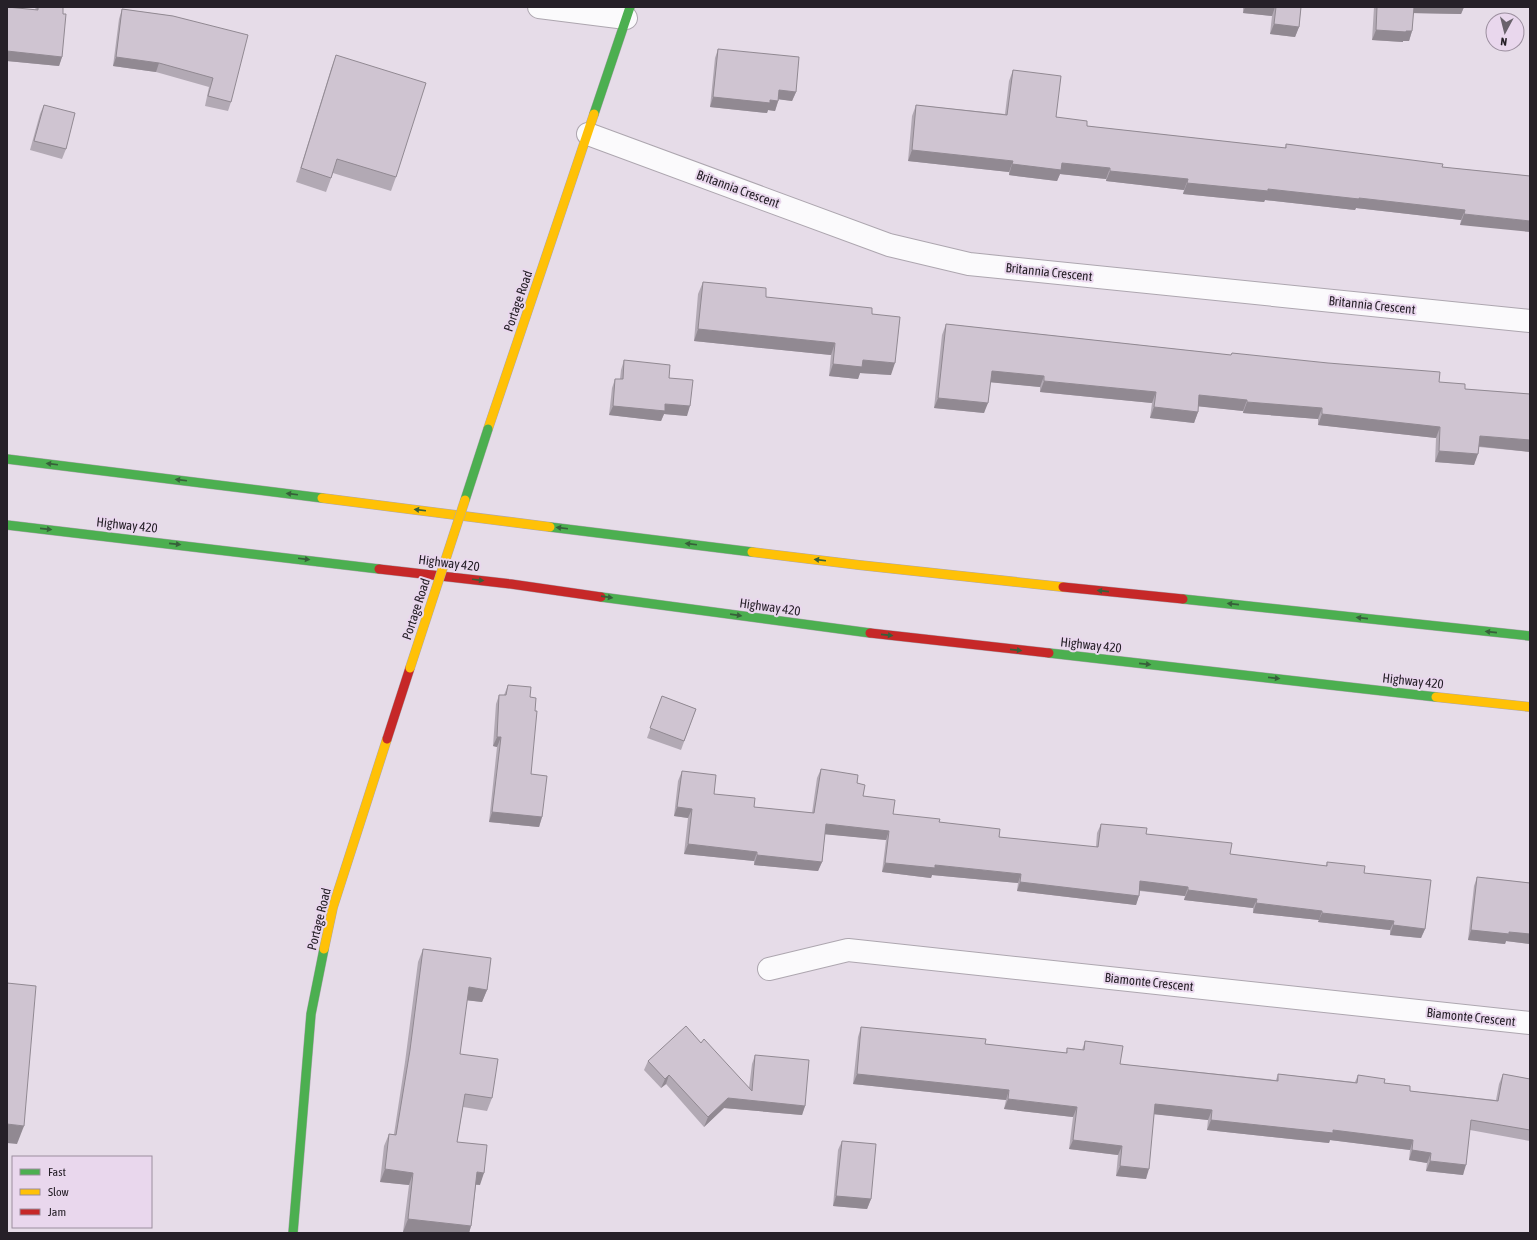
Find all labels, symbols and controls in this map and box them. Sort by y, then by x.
north arrow [1485,12,1525,52]
text: N [1500,36,1508,48]
street label: Britannia Crescent [694,167,782,211]
street label: Britannia Crescent [1005,260,1093,284]
street label: Portage Road [501,268,535,334]
street label: Britannia Crescent [1328,293,1416,317]
one-way arrow [46,461,58,468]
one-way arrow [175,477,188,484]
one-way arrow [285,491,298,497]
one-way arrow [414,507,427,513]
street label: Highway 420 [96,514,158,536]
one-way arrow [556,525,568,531]
one-way arrow [40,526,52,533]
one-way arrow [169,541,181,547]
one-way arrow [685,541,697,547]
street label: Highway 420 [418,552,480,574]
one-way arrow [298,556,310,562]
one-way arrow [814,557,826,563]
street label: Portage Road [399,576,433,642]
one-way arrow [472,577,484,583]
one-way arrow [1097,587,1109,594]
one-way arrow [601,594,613,600]
street label: Highway 420 [738,595,802,619]
one-way arrow [1227,601,1239,608]
one-way arrow [730,612,742,618]
one-way arrow [1356,615,1368,621]
one-way arrow [1485,629,1497,635]
one-way arrow [881,632,893,638]
street label: Highway 420 [1060,634,1122,656]
one-way arrow [1010,646,1022,653]
one-way arrow [1139,661,1151,667]
street label: Highway 420 [1382,670,1444,692]
one-way arrow [1268,675,1280,682]
street label: Portage Road [304,886,334,952]
street label: Biamonte Crescent [1104,970,1194,994]
street label: Biamonte Crescent [1426,1005,1516,1029]
legend [12,1156,152,1228]
text: Fast [48,1165,66,1179]
text: Slow [48,1185,69,1199]
text: Jam [48,1205,66,1219]

